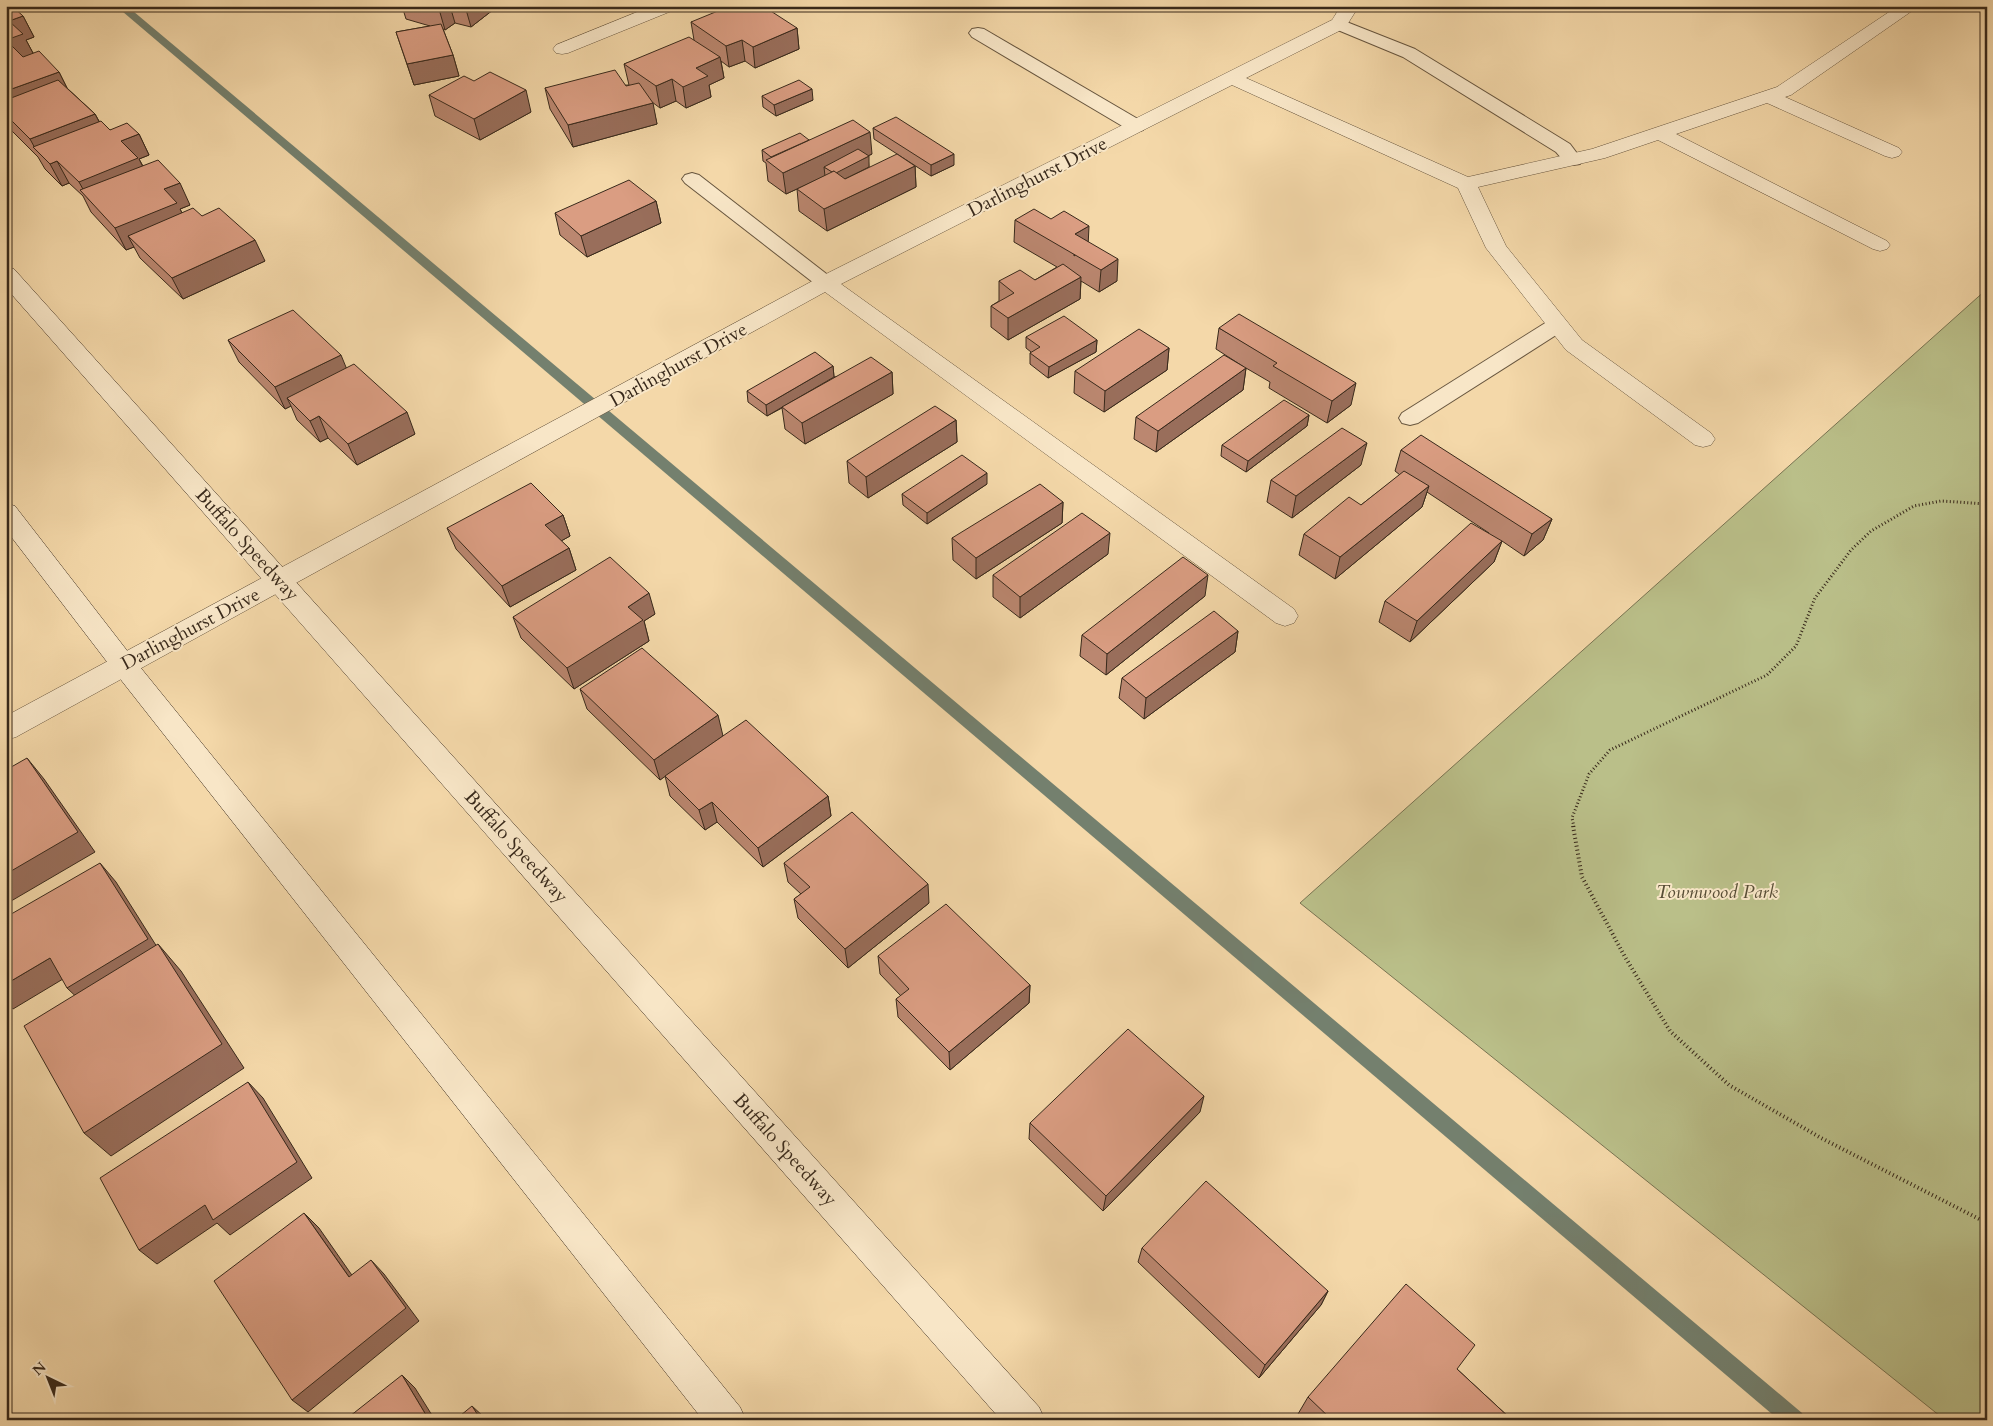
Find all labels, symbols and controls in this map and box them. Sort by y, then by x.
street label: Darlinghurst Drive [963,130,1112,223]
street label: Darlinghurst Drive [605,316,752,413]
street label: Buffalo Speedway [190,483,305,607]
street label: Darlinghurst Drive [117,581,264,676]
street label: Buffalo Speedway [459,785,574,909]
park label: Townwood Park [1656,879,1779,905]
street label: Buffalo Speedway [728,1088,843,1212]
north arrow [22,1354,72,1404]
text: N [29,1358,50,1380]

